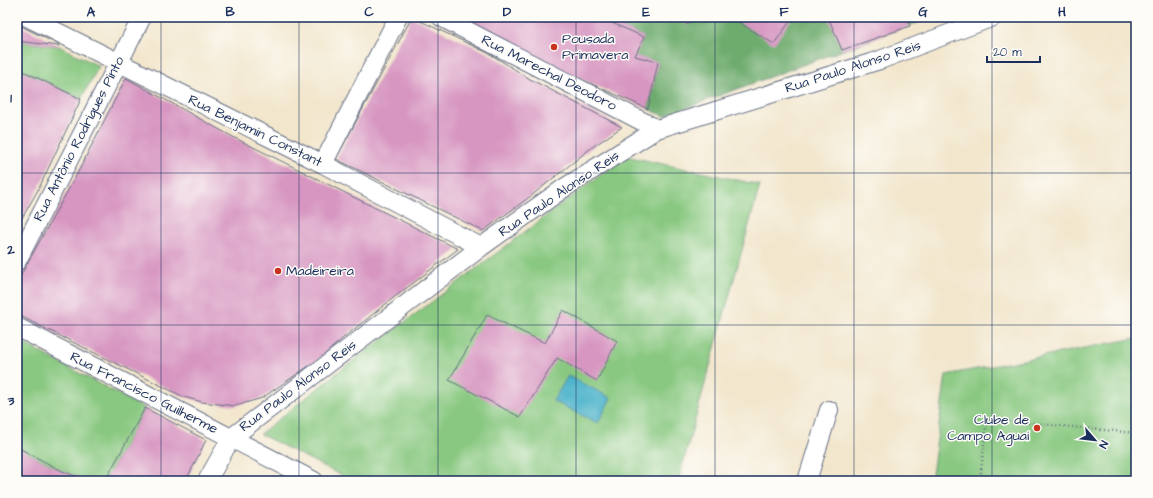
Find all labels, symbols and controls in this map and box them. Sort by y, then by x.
text: A [87,3,96,21]
text: B [225,3,235,21]
text: C [364,3,374,21]
text: D [503,3,512,21]
text: E [642,3,650,21]
text: F [779,3,789,21]
text: G [918,3,928,21]
text: H [1058,3,1066,21]
place label: Pousada Primavera [562,29,628,65]
street label: Rua Marechal Deodoro [478,30,620,116]
street label: Rua Paulo Alonso Reis [782,36,924,98]
scale bar [987,38,1040,64]
marker: Pousada Primavera [549,42,559,52]
text: 20 m [993,44,1022,61]
street label: Rua Antônio Rodrigues Pinto [29,53,129,225]
text: 1 [10,89,12,107]
street label: Rua Benjamin Constant [185,90,326,172]
street label: Rua Paulo Alonso Reis [495,146,623,242]
text: 2 [6,241,15,259]
place label: Madeireira [286,261,354,281]
marker: Madeireira [273,266,283,276]
street label: Rua Paulo Alonso Reis [235,335,361,437]
street label: Rua Francisco Guilherme [67,347,222,439]
text: 3 [7,392,15,410]
place label: Clube de Campo Aguaí [947,410,1030,446]
north arrow [1075,420,1115,460]
marker: Clube de Campo Aguaí [1032,423,1042,433]
text: N [1095,438,1112,451]

